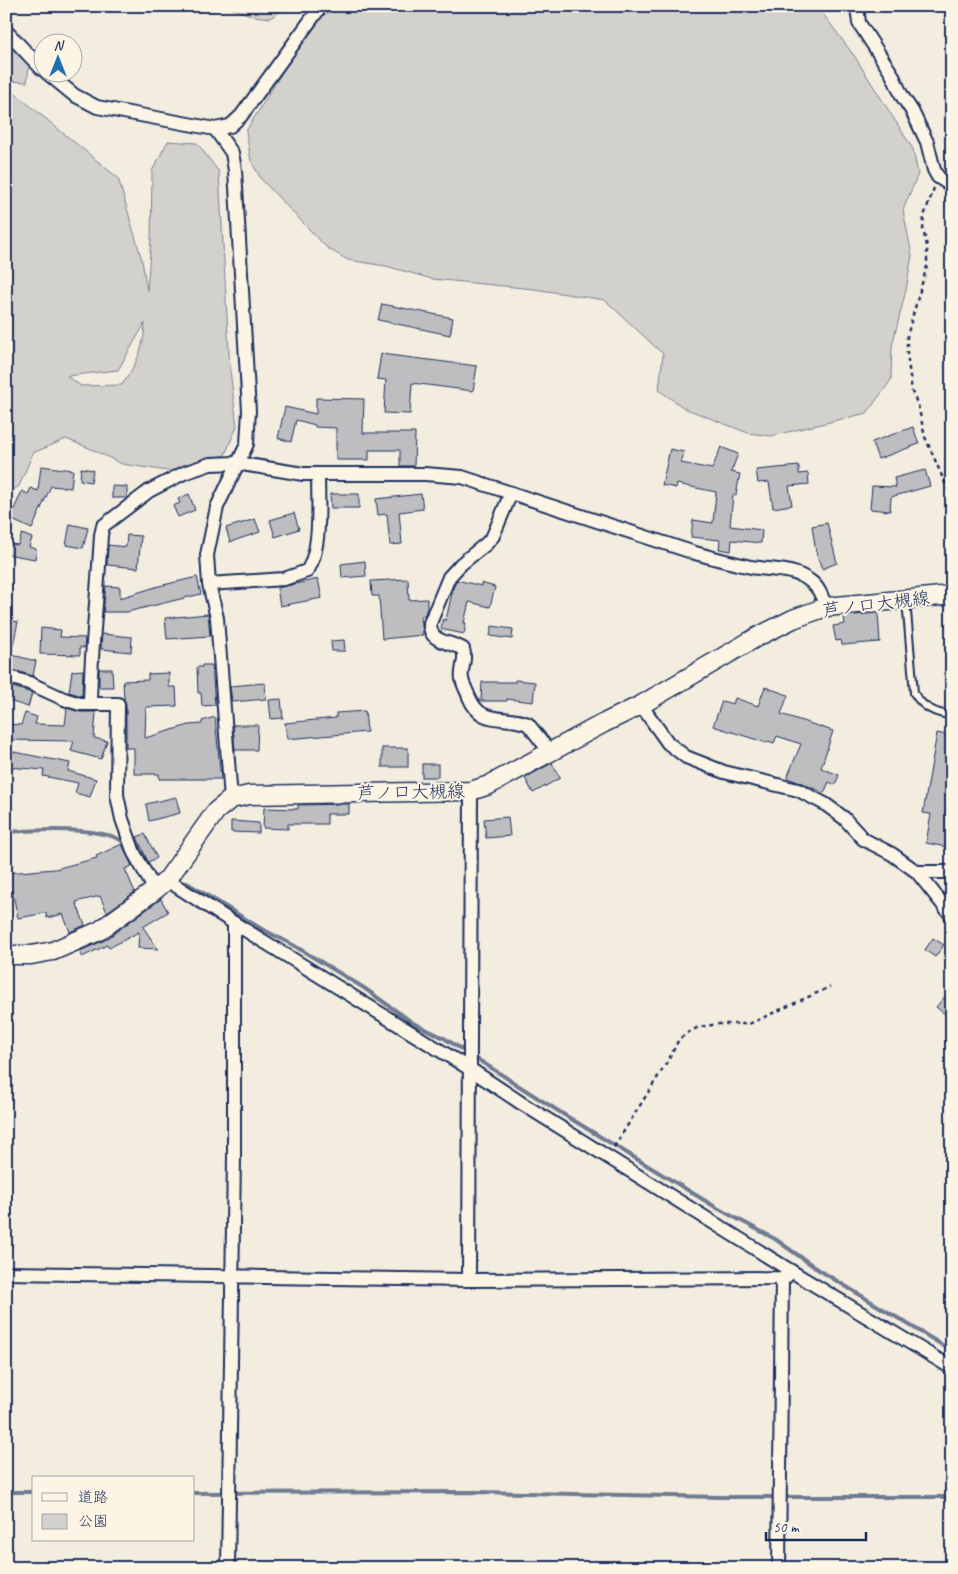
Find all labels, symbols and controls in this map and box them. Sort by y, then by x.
north arrow [32,32,82,82]
text: N [54,37,65,54]
street label: 芦ノ口大槻線 [821,587,931,621]
street label: 芦ノ口大槻線 [357,780,465,804]
legend [32,1476,195,1542]
text: 道路 [78,1488,108,1507]
scale bar [766,1509,866,1541]
text: 公園 [78,1512,108,1531]
text: 50 m [773,1518,800,1537]

